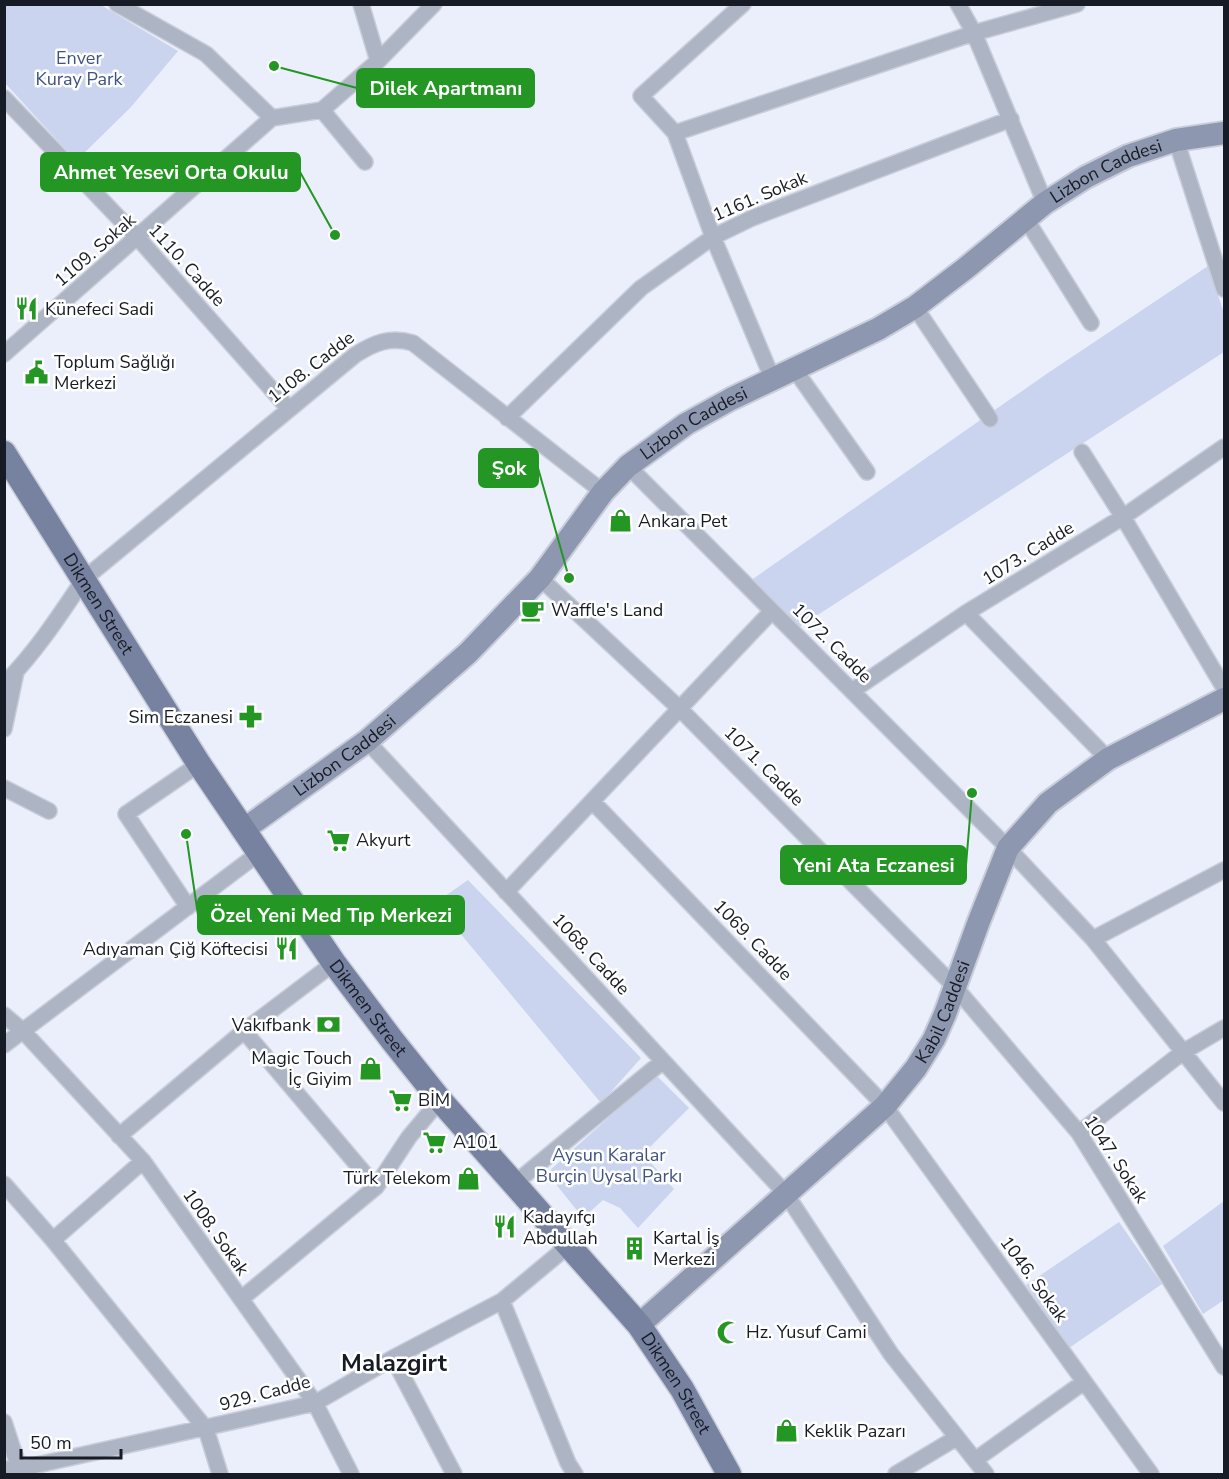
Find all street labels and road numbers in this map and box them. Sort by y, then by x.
street label: Lizbon Caddesi [1045,134,1165,209]
street label: 1161. Sokak [709,165,812,227]
street label: 1109. Sokak [49,207,142,292]
street label: 1110. Cadde [143,218,231,312]
street label: 1108. Cadde [263,326,359,408]
street label: Lizbon Caddesi [635,381,751,465]
street label: 1073. Cadde [978,515,1078,591]
street label: Dikmen Street [58,548,140,660]
street label: 1072. Cadde [787,598,877,688]
street label: Lizbon Caddesi [289,709,401,802]
street label: 1071. Cadde [719,721,809,811]
street label: 1069. Cadde [708,894,798,986]
street label: 1068. Cadde [547,908,635,1000]
street label: Dikmen Street [324,955,413,1062]
street label: Kabil Caddesi [910,957,976,1068]
street label: 1047. Sokak [1079,1110,1154,1208]
street label: 1008. Sokak [177,1184,255,1281]
street label: 1046. Sokak [995,1231,1074,1327]
street label: Dikmen Street [635,1327,717,1439]
street label: 929. Cadde [217,1369,313,1417]

